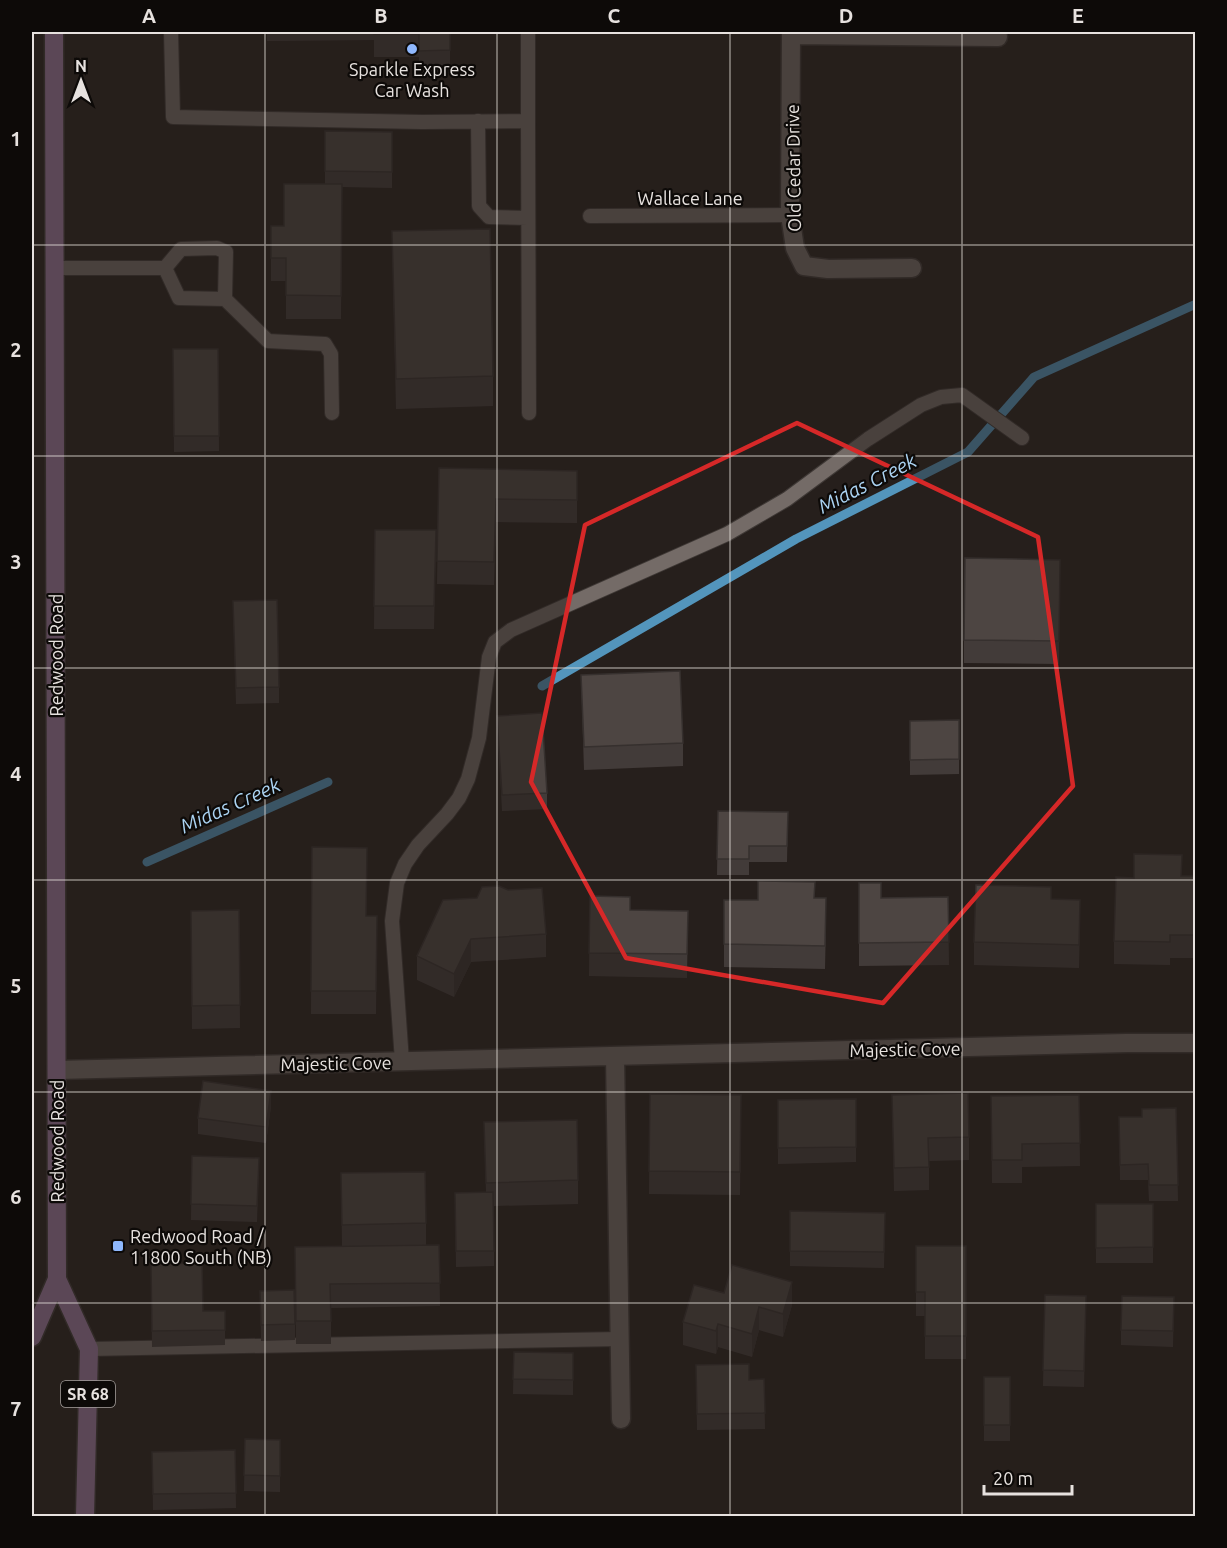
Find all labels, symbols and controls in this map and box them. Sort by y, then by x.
text: A [142,4,156,27]
text: B [374,4,388,27]
text: C [608,4,621,27]
text: D [839,4,853,27]
text: E [1072,4,1084,27]
marker: Sparkle Express Car Wash [405,42,419,56]
north arrow [51,51,111,111]
text: N [75,57,87,75]
place label: Sparkle Express Car Wash [349,59,475,100]
street label: Old Cedar Drive [782,104,804,232]
text: 1 [10,127,22,150]
street label: Wallace Lane [637,188,743,208]
text: 2 [10,338,22,361]
water label: Midas Creek [814,448,921,518]
text: 3 [10,550,22,573]
street label: Redwood Road [46,594,66,716]
text: 4 [10,762,22,785]
water label: Midas Creek [176,772,284,837]
text: 5 [10,974,22,997]
street label: Majestic Cove [849,1038,961,1060]
street label: Majestic Cove [280,1052,392,1074]
street label: Redwood Road [47,1080,67,1202]
text: 6 [10,1185,22,1208]
place label: Redwood Road / 11800 South (NB) [130,1226,272,1268]
marker: Redwood Road / 11800 South (NB) [111,1239,125,1253]
road number: SR 68 [61,1381,115,1407]
text: 7 [10,1397,22,1420]
scale bar [984,1458,1072,1496]
text: 20 m [993,1468,1033,1488]

